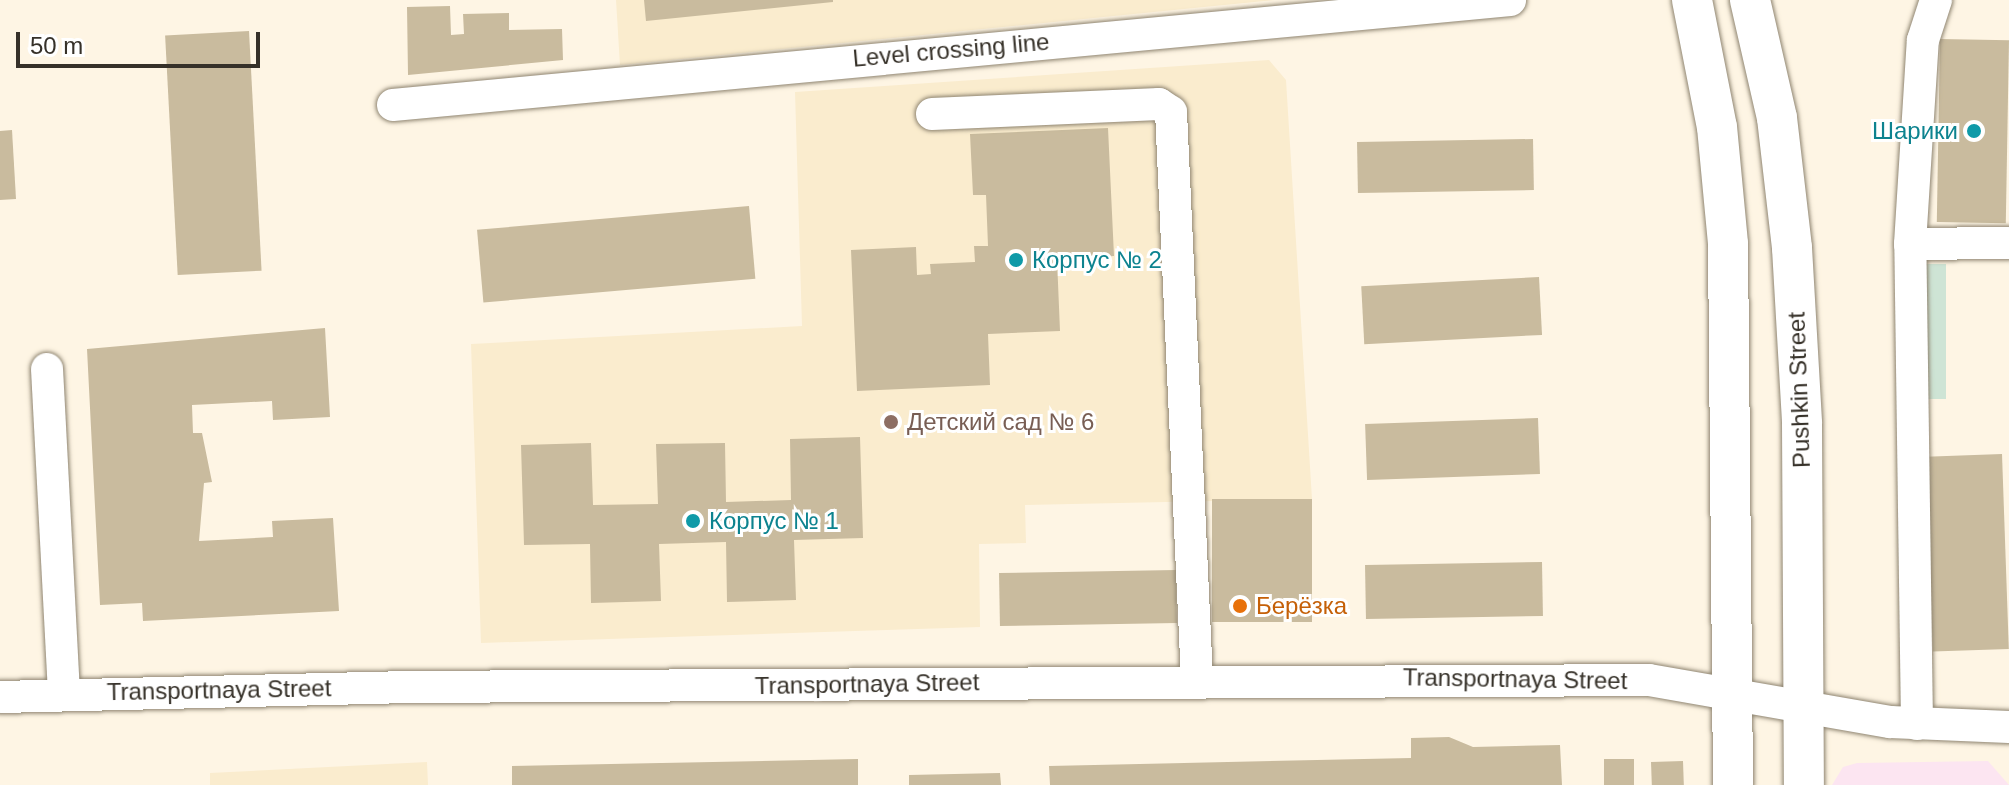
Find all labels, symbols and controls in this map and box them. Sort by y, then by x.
scale bar [20,16,264,66]
street label: Level crossing line [851,27,1051,73]
text: 50 m [30,32,83,59]
place label: Шарики [1872,117,1958,145]
marker: Шарики [1965,122,1983,140]
place label: Корпус № 2 [1032,246,1162,274]
marker: Корпус № 2 [1007,251,1025,269]
street label: Pushkin Street [1782,312,1816,468]
place label: Детский сад № 6 [907,408,1094,436]
marker: Детский сад № 6 [882,413,900,431]
place label: Корпус № 1 [709,507,839,535]
marker: Корпус № 1 [684,512,702,530]
place label: Берёзка [1256,592,1347,620]
marker: Берёзка [1231,597,1249,615]
street label: Transportnaya Street [1402,663,1628,695]
street label: Transportnaya Street [754,668,980,700]
street label: Transportnaya Street [106,674,332,706]

